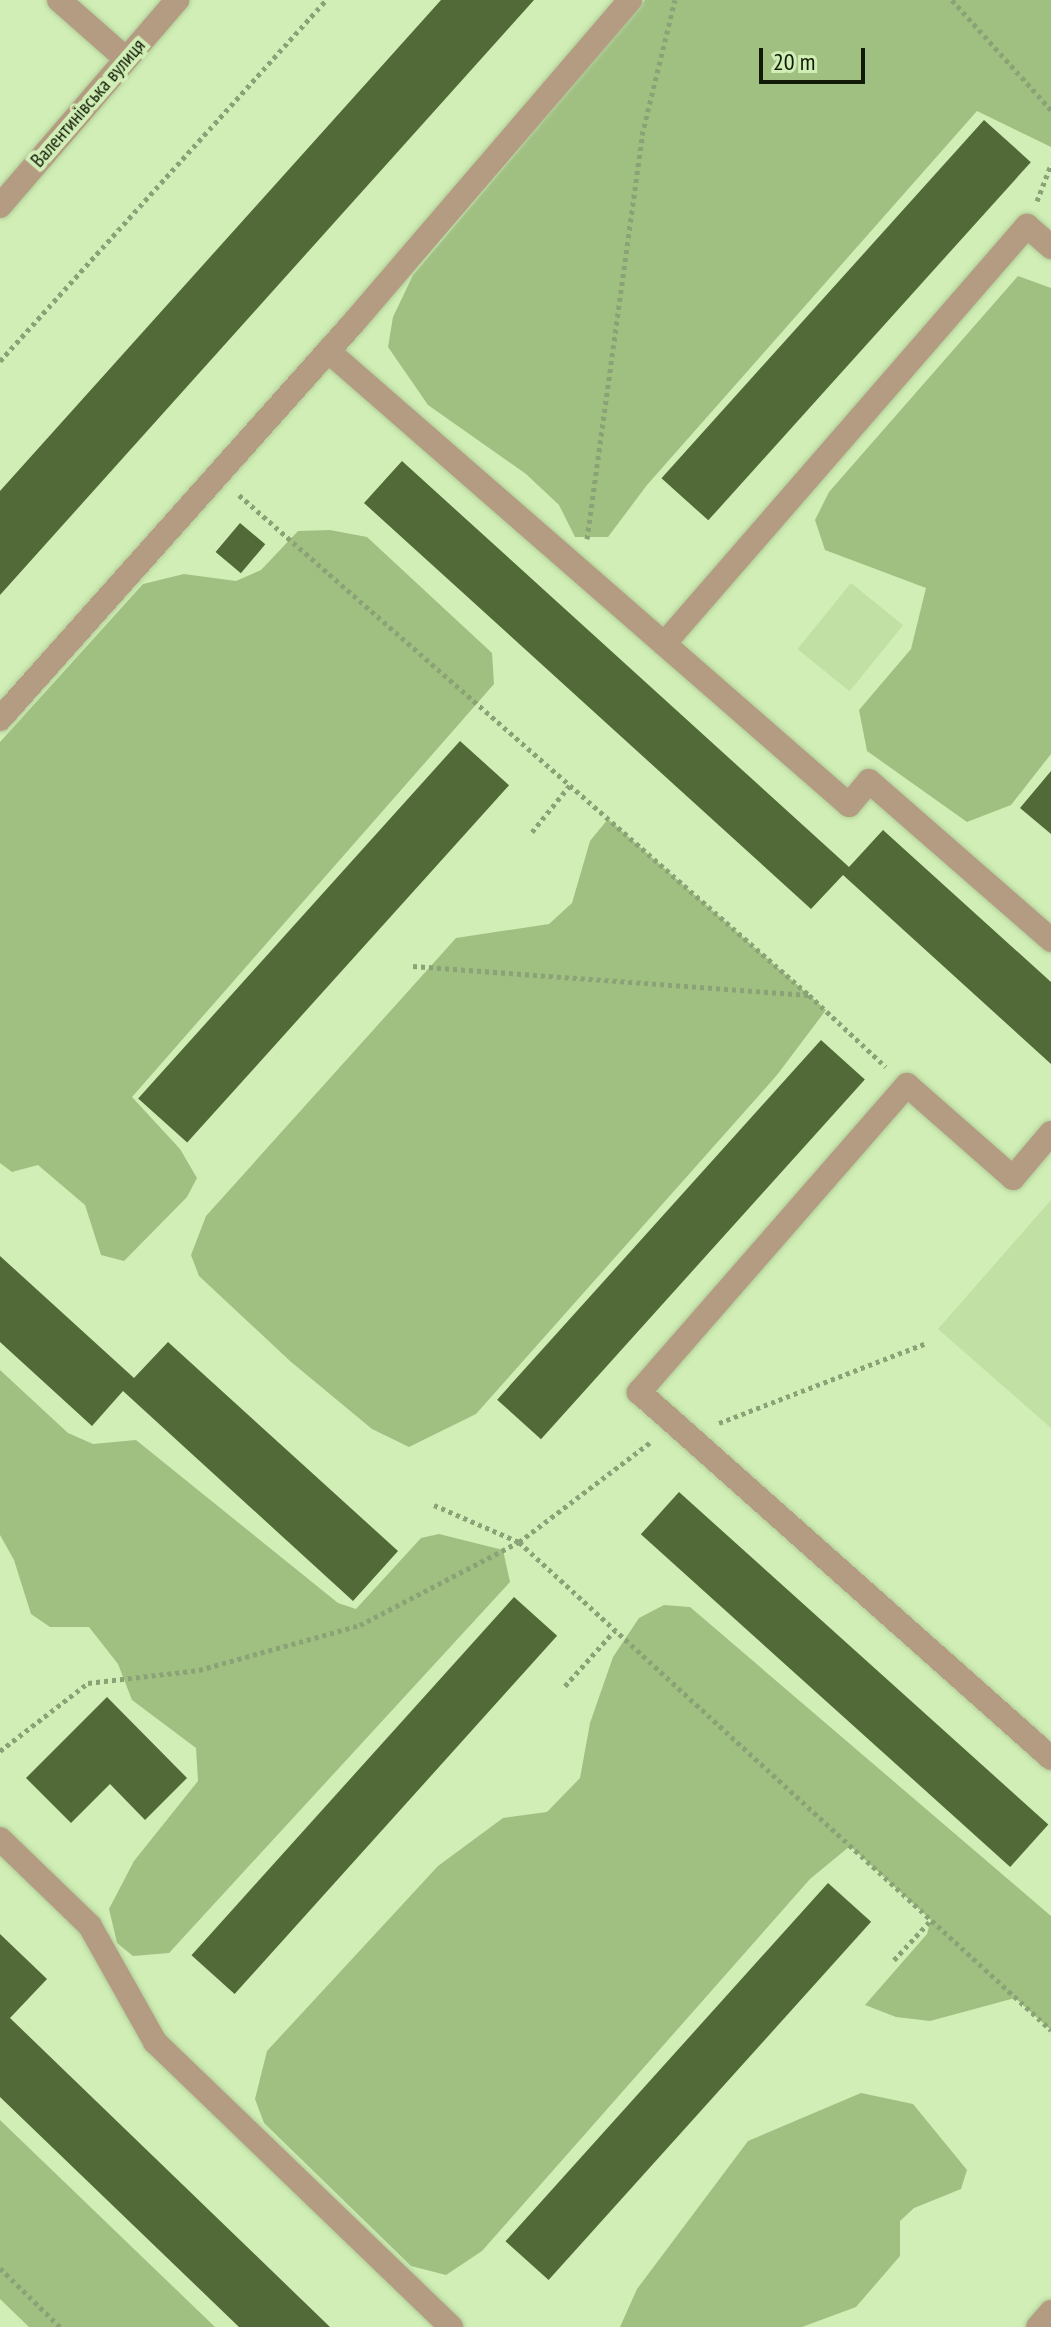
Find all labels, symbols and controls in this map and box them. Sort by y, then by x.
scale bar [763,32,869,82]
street label: Валентинівська вулиця [26,34,150,172]
text: 20 m [773,46,815,77]

